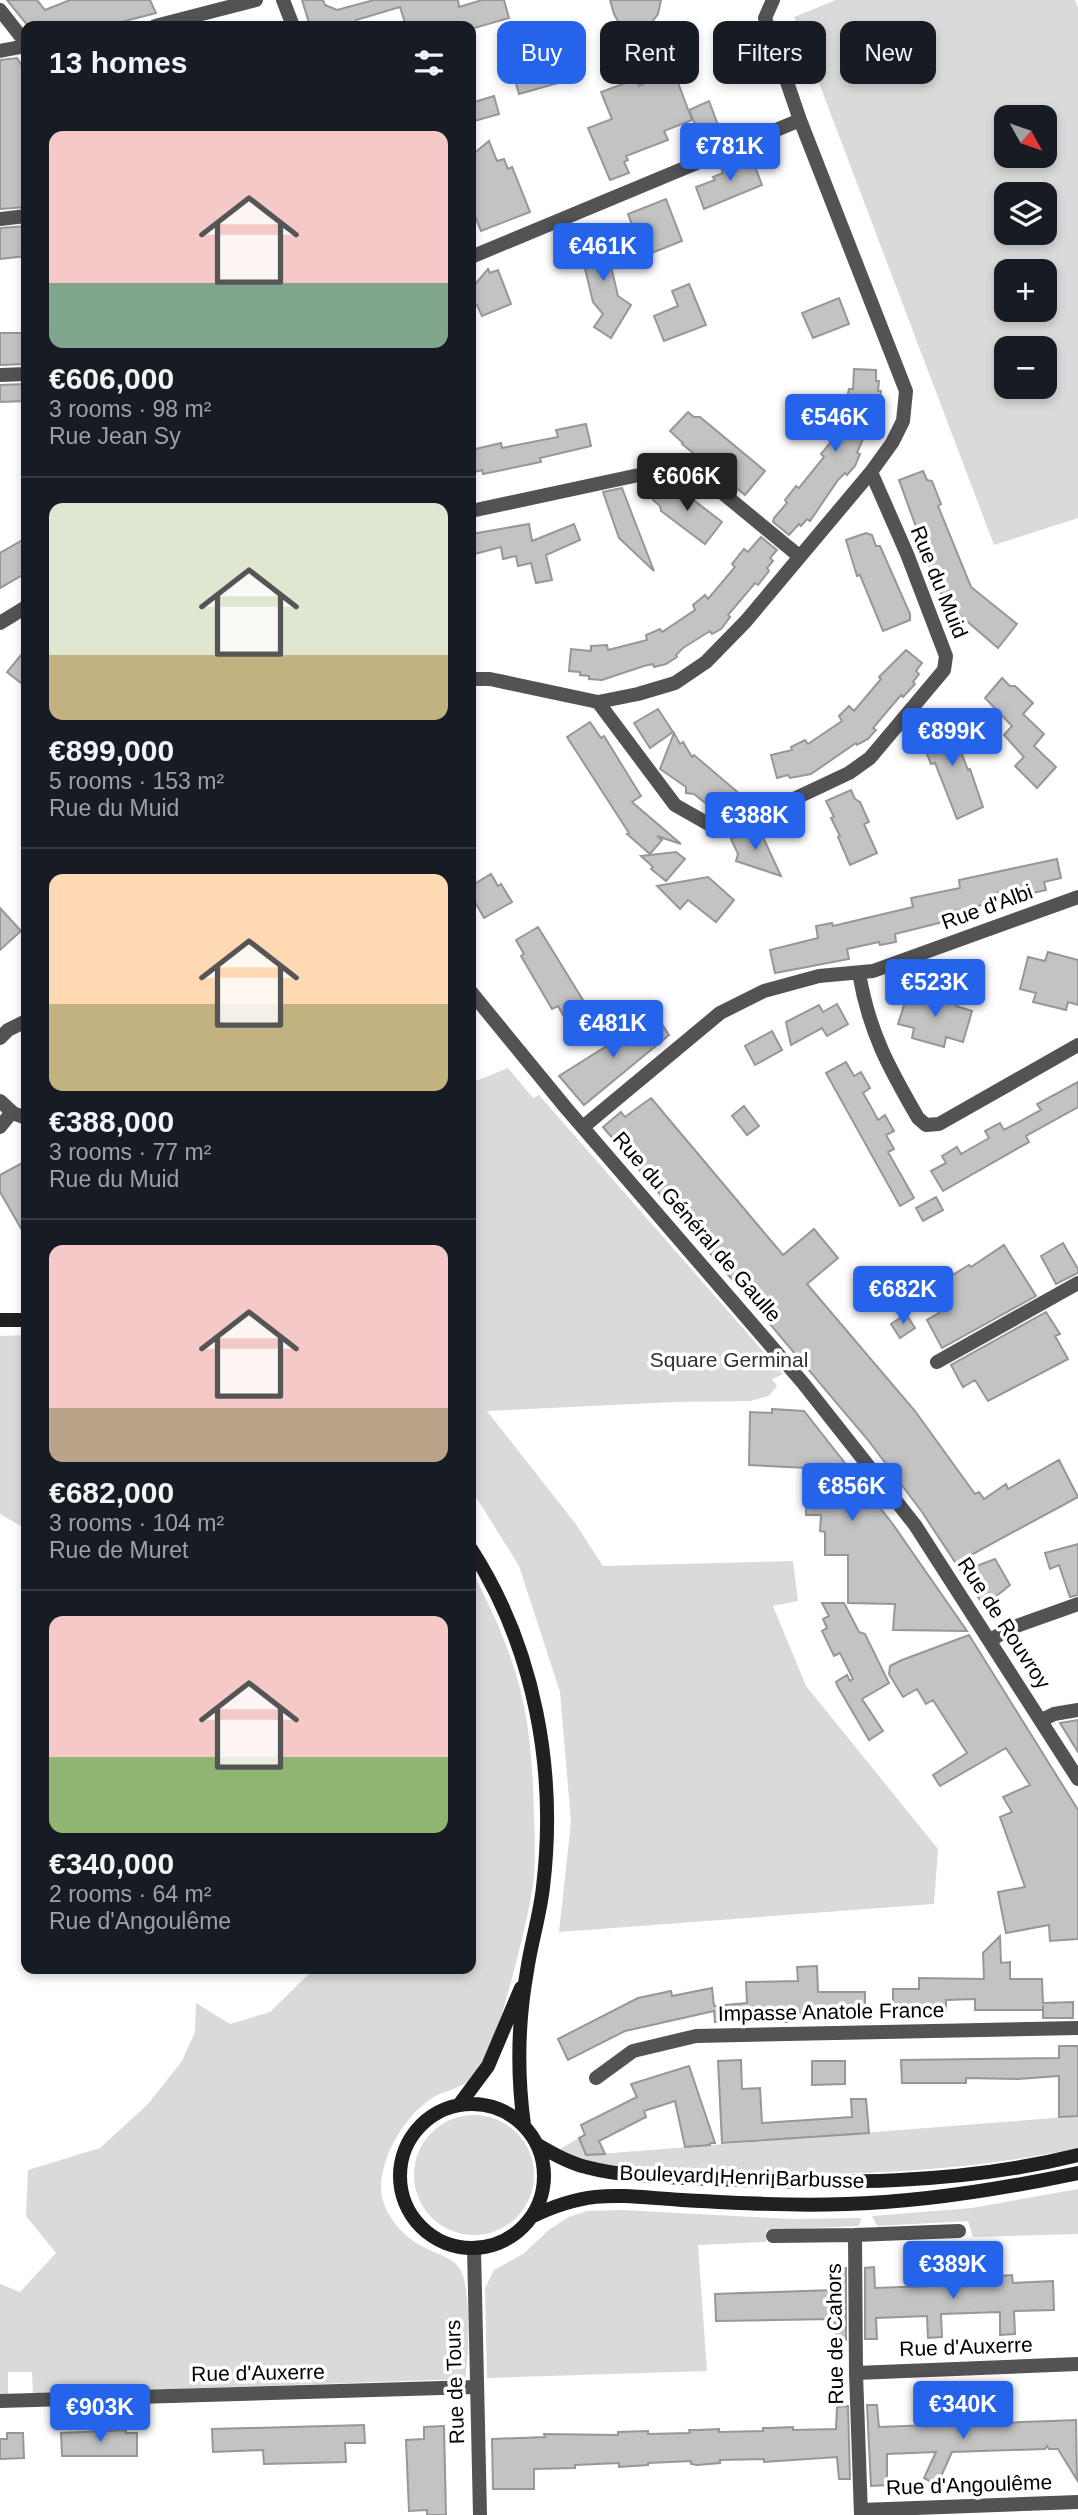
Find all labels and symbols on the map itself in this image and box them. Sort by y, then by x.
north arrow [994,105,1057,168]
pin: €781K [681,124,779,183]
pin: €461K [554,224,652,283]
pin: €546K [786,394,884,454]
pin: €606K [638,454,736,513]
street label: Rue du Muid [906,522,972,641]
pin: €899K [903,708,1001,768]
pin: €388K [706,792,804,852]
street label: Rue d'Albi [938,879,1035,934]
pin: €523K [886,960,984,1019]
pin: €481K [564,1000,662,1060]
street label: Rue du Général de Gaulle [609,1127,786,1326]
pin: €682K [854,1266,952,1326]
park label: Square Germinal [650,1348,808,1371]
pin: €856K [803,1464,901,1523]
street label: Rue de Rouvroy [953,1553,1056,1693]
street label: Impasse Anatole France [718,1998,944,2025]
street label: Boulevard Henri Barbusse [619,2161,865,2192]
pin: €389K [904,2242,1002,2301]
street label: Rue de Cahors [822,2263,847,2405]
street label: Rue de Tours [441,2319,468,2445]
street label: Rue d'Auxerre [899,2333,1033,2360]
street label: Rue d'Auxerre [191,2360,325,2385]
pin: €340K [914,2382,1012,2441]
pin: €903K [51,2384,149,2444]
street label: Rue d'Angoulême [885,2470,1052,2499]

